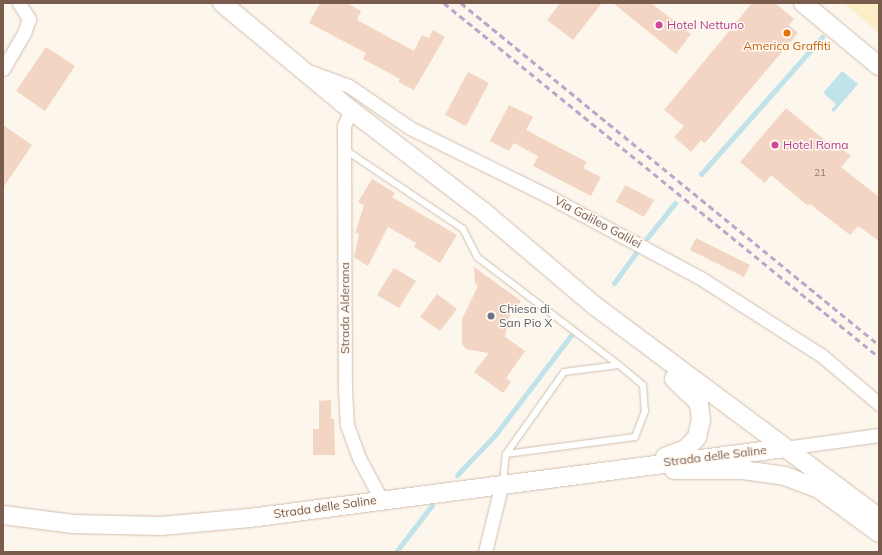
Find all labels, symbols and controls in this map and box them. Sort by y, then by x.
place label: Hotel Nettuno [667,18,744,32]
marker: Hotel Nettuno [654,20,664,30]
marker: America Graffiti [782,28,792,38]
place label: America Graffiti [743,39,831,53]
place label: Hotel Roma [783,138,848,152]
marker: Hotel Roma [770,140,780,150]
house number: 21 [814,167,826,179]
street label: Via Galileo Galilei [552,193,644,251]
street label: Strada Alderana [338,262,352,354]
place label: Chiesa di San Pio X [499,302,552,330]
marker: Chiesa di San Pio X [486,311,496,321]
street label: Strada delle Saline [663,443,767,469]
street label: Strada delle Saline [273,493,377,521]

